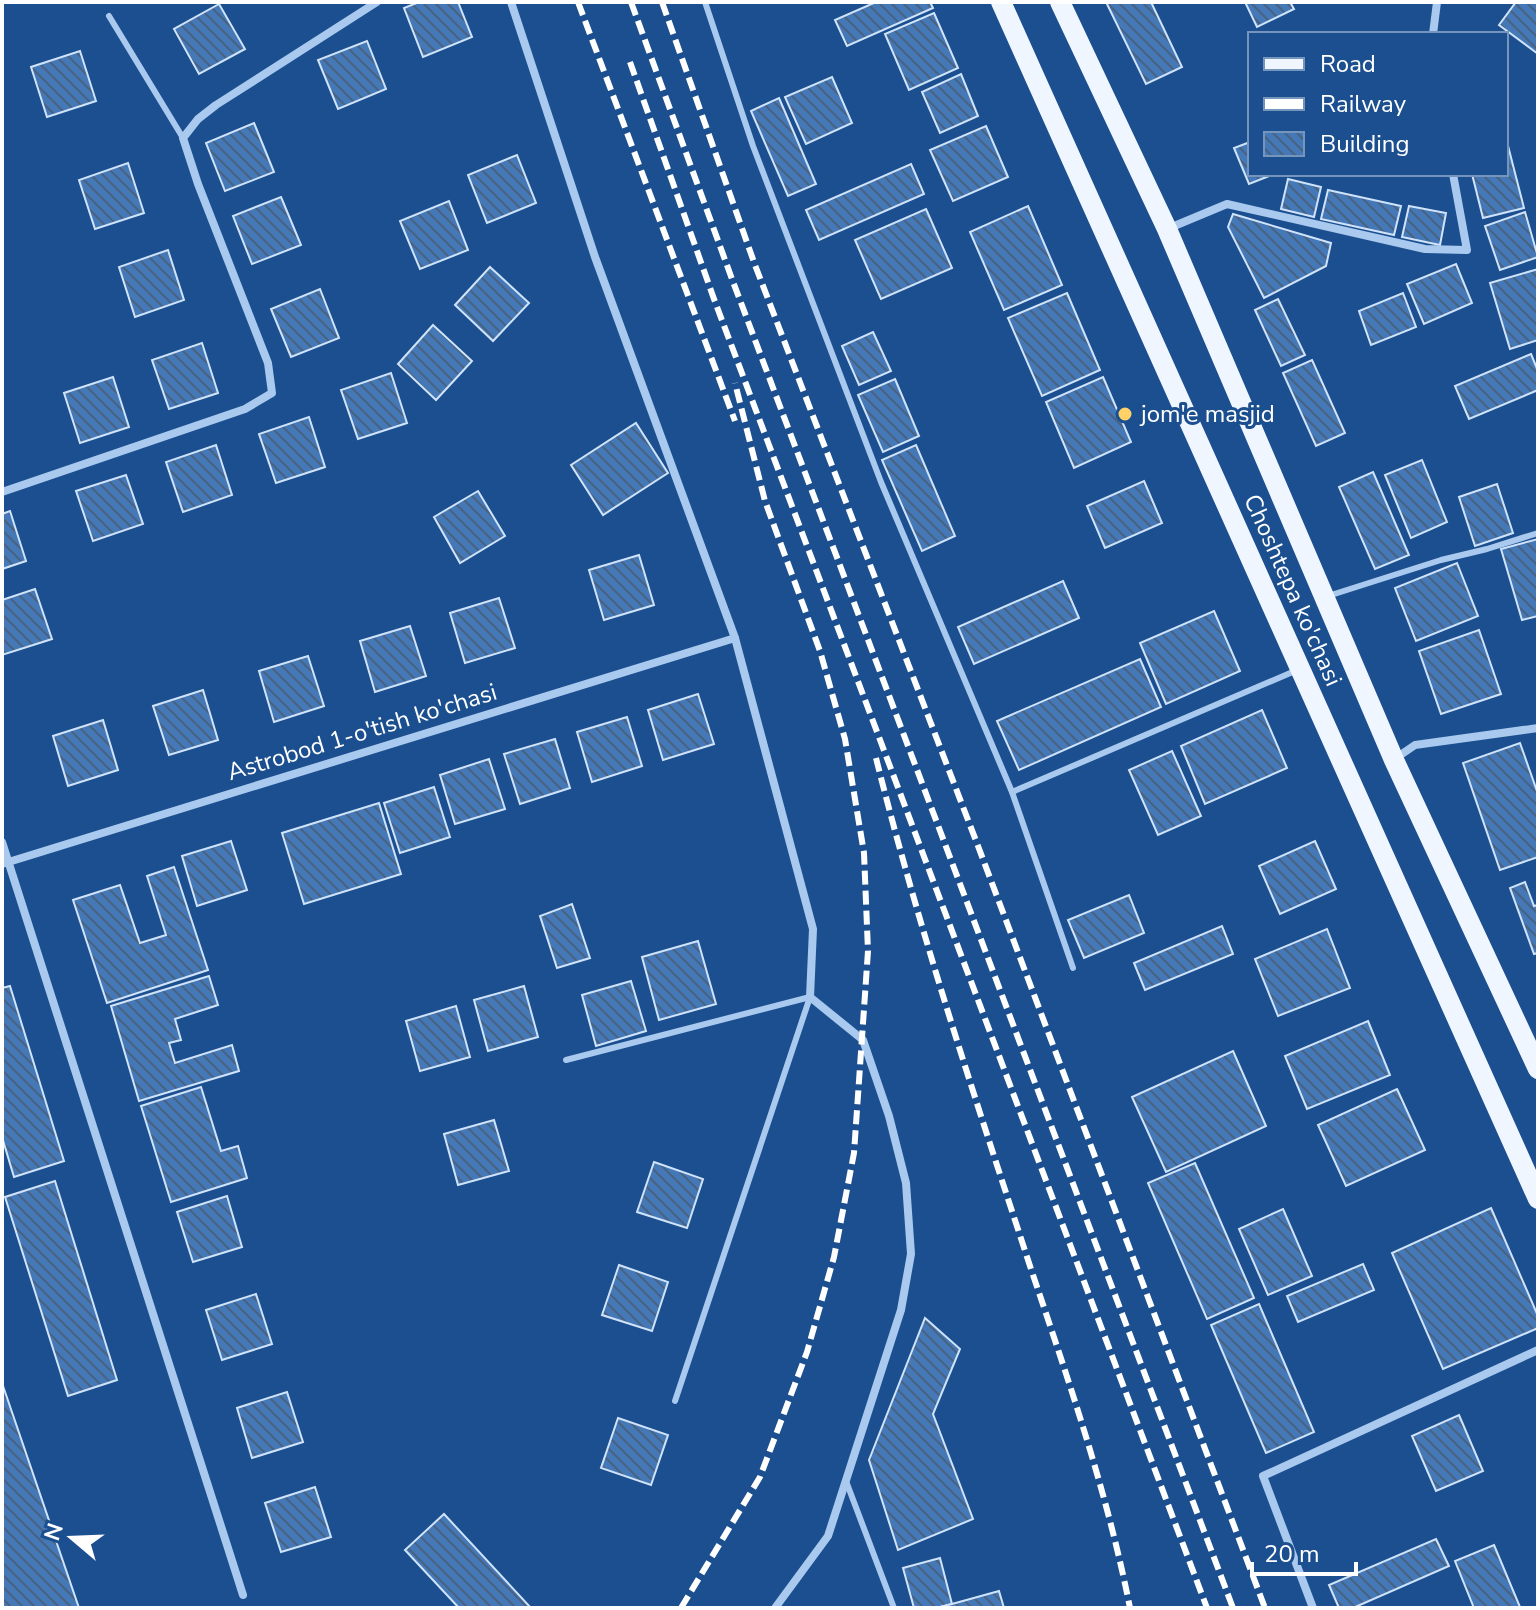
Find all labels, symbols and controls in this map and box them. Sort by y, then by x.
legend [1248,32,1508,176]
text: Road [1320,48,1376,80]
text: Railway [1320,88,1407,120]
text: Building [1320,128,1410,160]
place label: jom'e masjid [1139,398,1275,430]
marker: jom'e masjid [1116,405,1134,423]
street label: Choshtepa ko'chasi [1236,489,1350,691]
street label: Astrobod 1-o'tish ko'chasi [223,676,501,788]
north arrow [32,1498,112,1578]
text: N [37,1519,71,1544]
scale bar [1252,1526,1356,1576]
text: 20 m [1264,1538,1320,1570]

